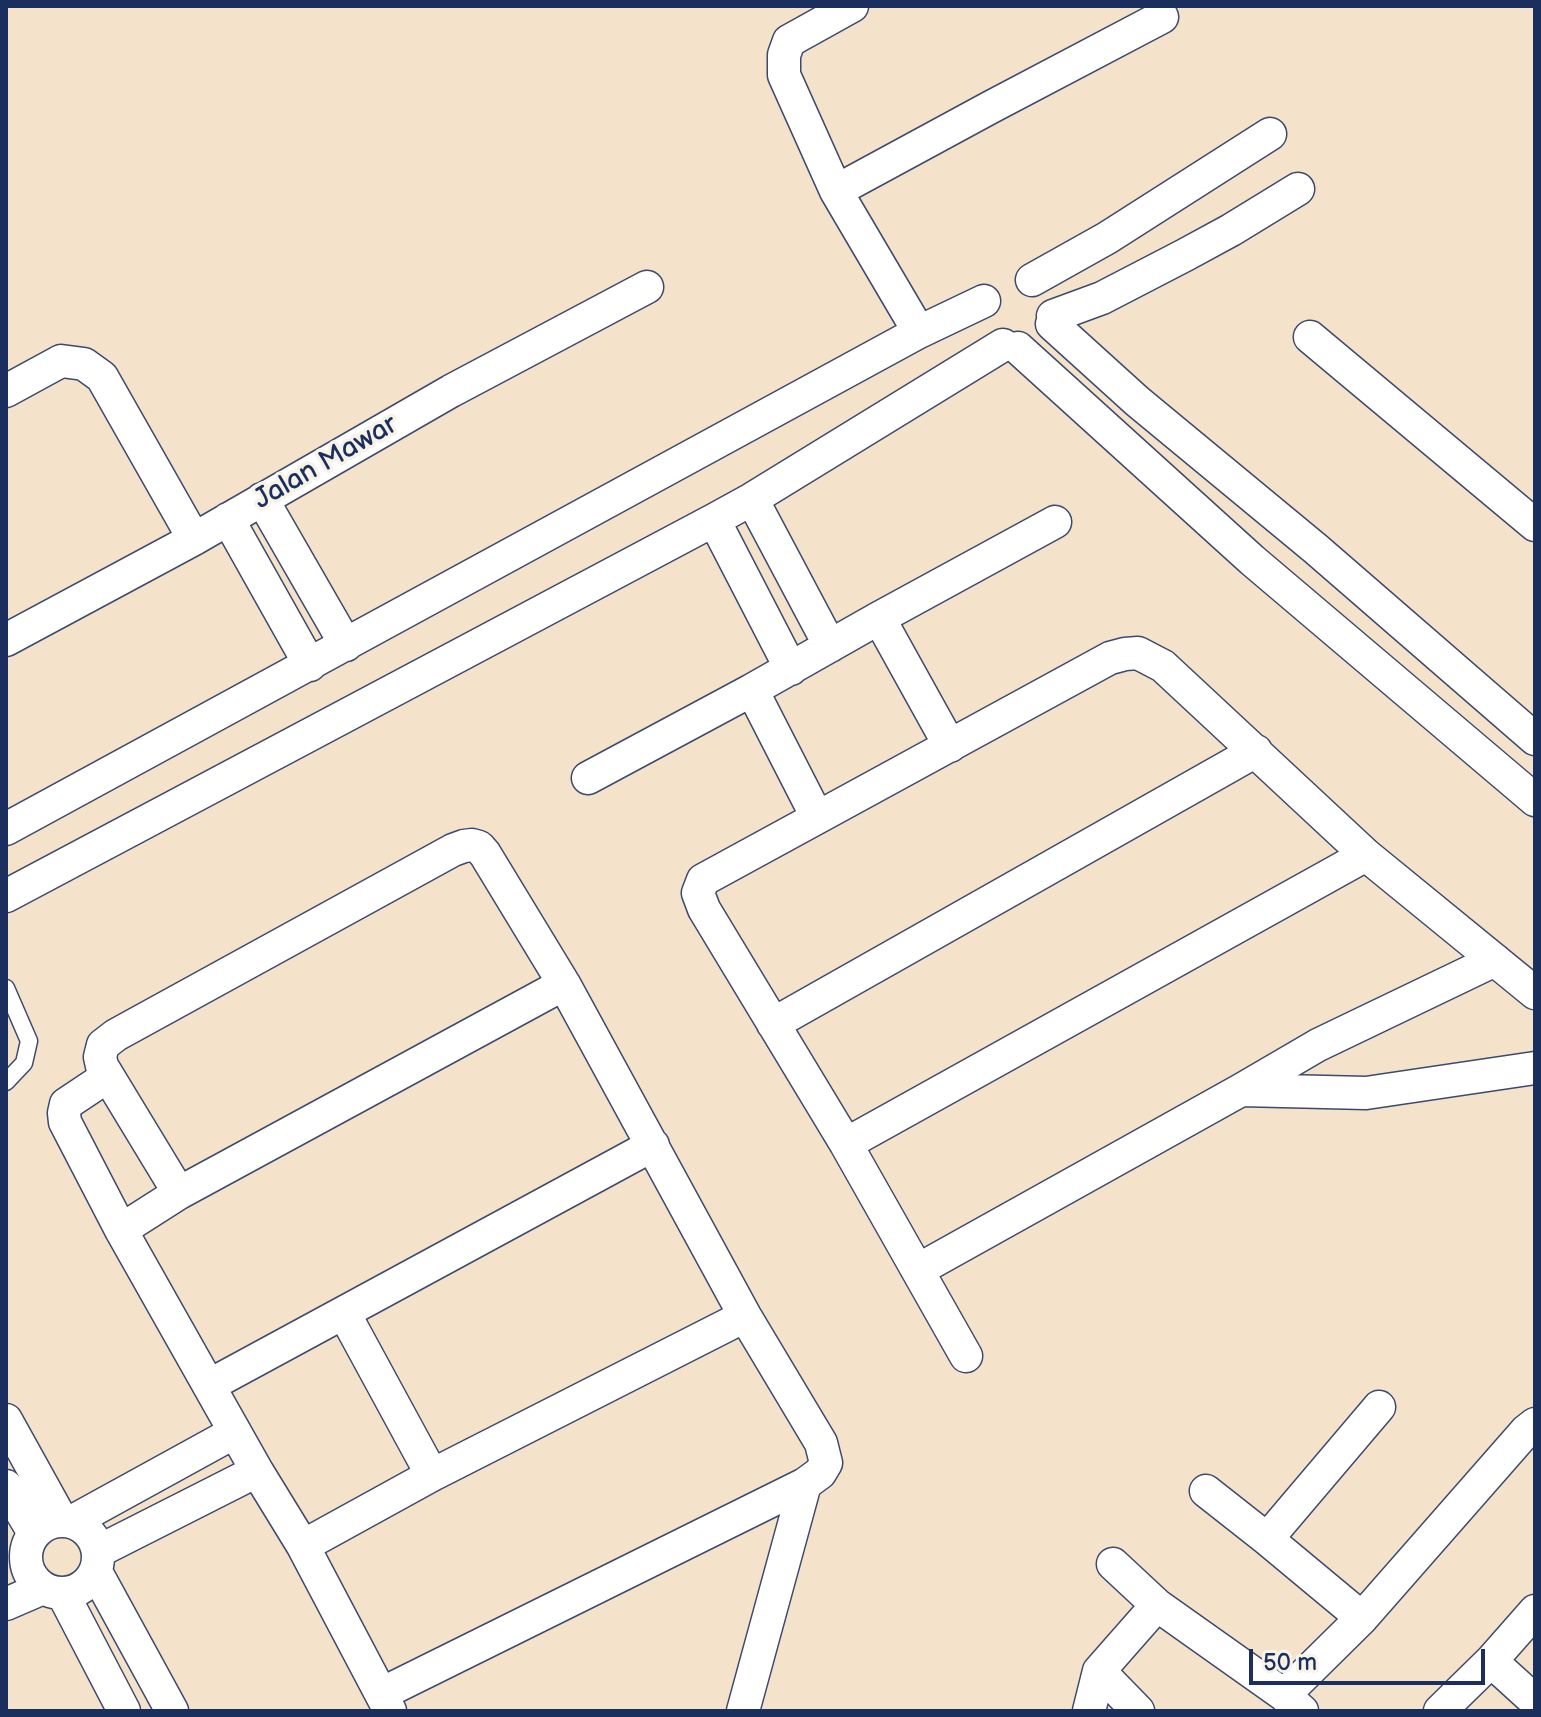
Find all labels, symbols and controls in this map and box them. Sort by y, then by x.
street label: Jalan Mawar [248,409,404,517]
scale bar [1253,1633,1489,1683]
text: 50 m [1263,1648,1317,1677]

